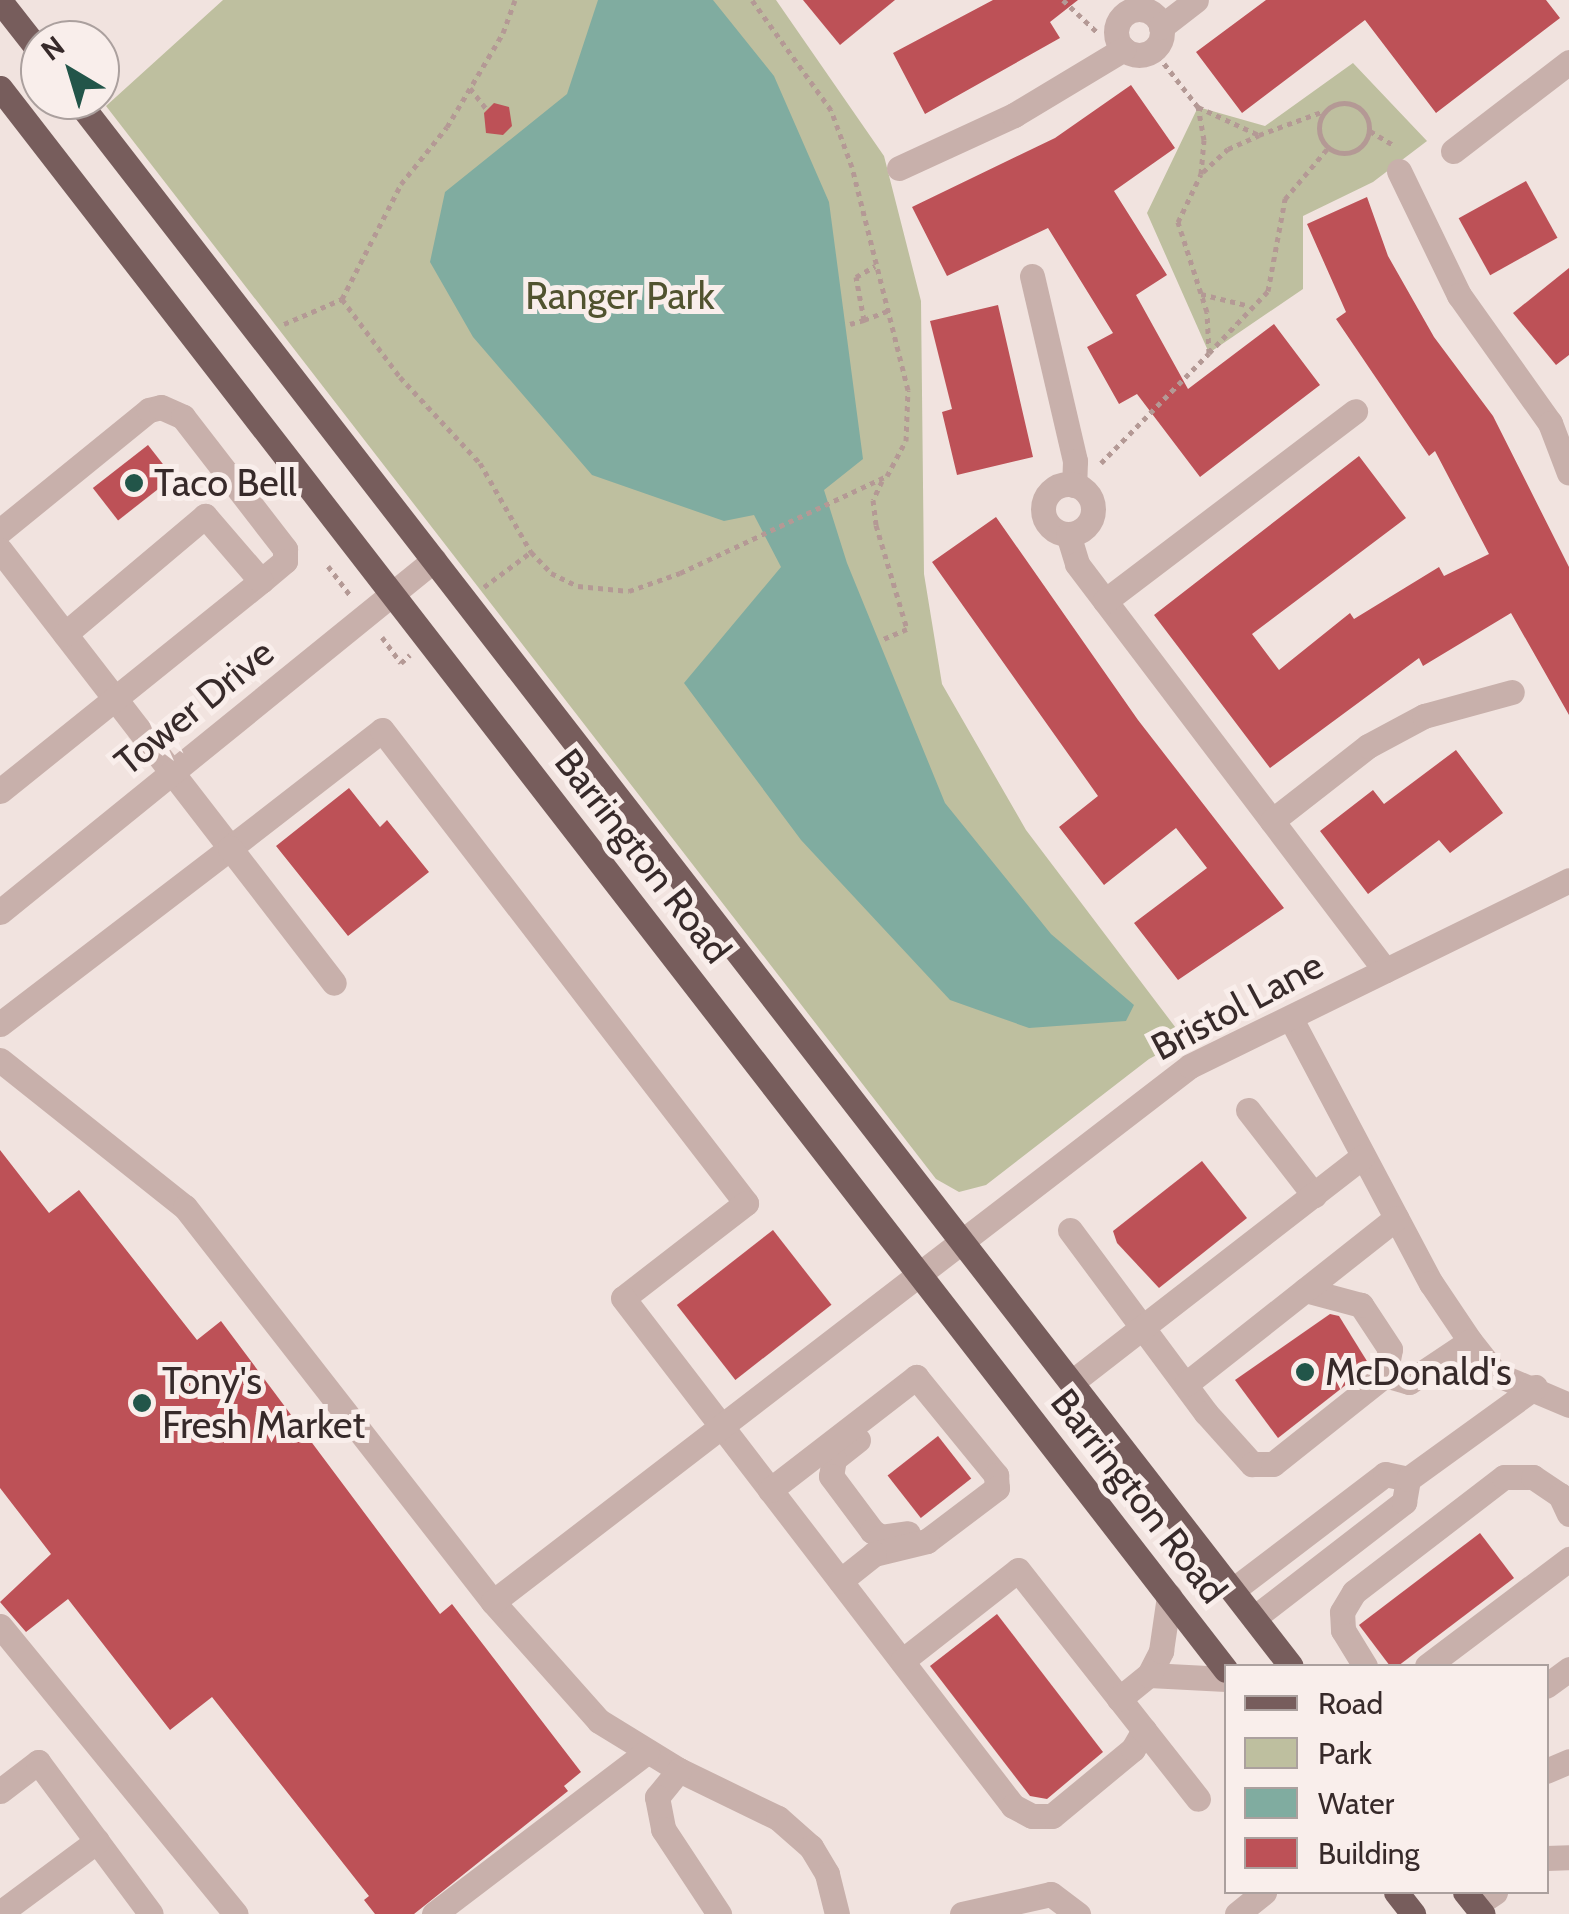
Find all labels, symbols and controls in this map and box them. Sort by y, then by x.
north arrow [20,20,120,120]
text: N [34,28,71,67]
park label: Ranger Park [525,273,715,319]
place label: Taco Bell [154,460,297,506]
marker: Taco Bell [123,472,145,494]
street label: Tower Drive [106,629,282,785]
street label: Barrington Road [545,740,741,972]
street label: Bristol Lane [1144,942,1330,1070]
place label: McDonald's [1325,1349,1512,1395]
place label: Tony's Fresh Market [162,1358,365,1448]
marker: McDonald's [1294,1361,1316,1383]
street label: Barrington Road [1041,1380,1237,1612]
marker: Tony's Fresh Market [131,1392,153,1414]
legend [1224,1664,1549,1894]
text: Road [1318,1685,1383,1722]
text: Park [1318,1735,1372,1772]
text: Water [1318,1785,1394,1822]
text: Building [1318,1835,1420,1872]

